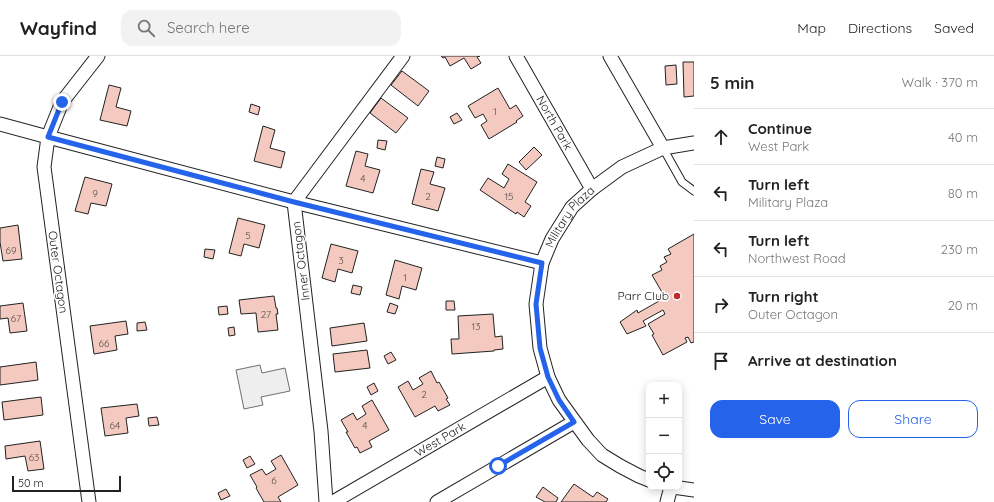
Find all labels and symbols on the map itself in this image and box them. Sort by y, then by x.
route end [53,93,71,111]
street label: North Park [533,93,576,152]
house number: 1 [493,105,497,118]
house number: 4 [360,172,366,185]
street label: Military Plaza [541,182,597,250]
house number: 9 [92,187,98,200]
house number: 2 [425,190,431,203]
house number: 15 [504,190,514,203]
street label: Inner Octagon [288,221,313,302]
house number: 5 [245,229,251,242]
street label: Outer Octagon [45,230,72,314]
house number: 69 [6,244,17,257]
house number: 3 [338,254,344,267]
house number: 1 [403,271,407,284]
place label: Parr Club [617,288,669,303]
marker: Parr Club [672,291,682,301]
house number: 27 [261,308,271,321]
house number: 67 [11,312,21,325]
house number: 13 [472,320,480,333]
house number: 66 [99,337,110,350]
house number: 2 [421,388,427,401]
house number: 64 [110,419,120,432]
house number: 4 [362,419,368,432]
street label: West Park [412,419,468,460]
house number: 63 [29,451,39,464]
route start [489,457,507,475]
scale bar [12,474,121,493]
house number: 6 [271,474,277,487]

